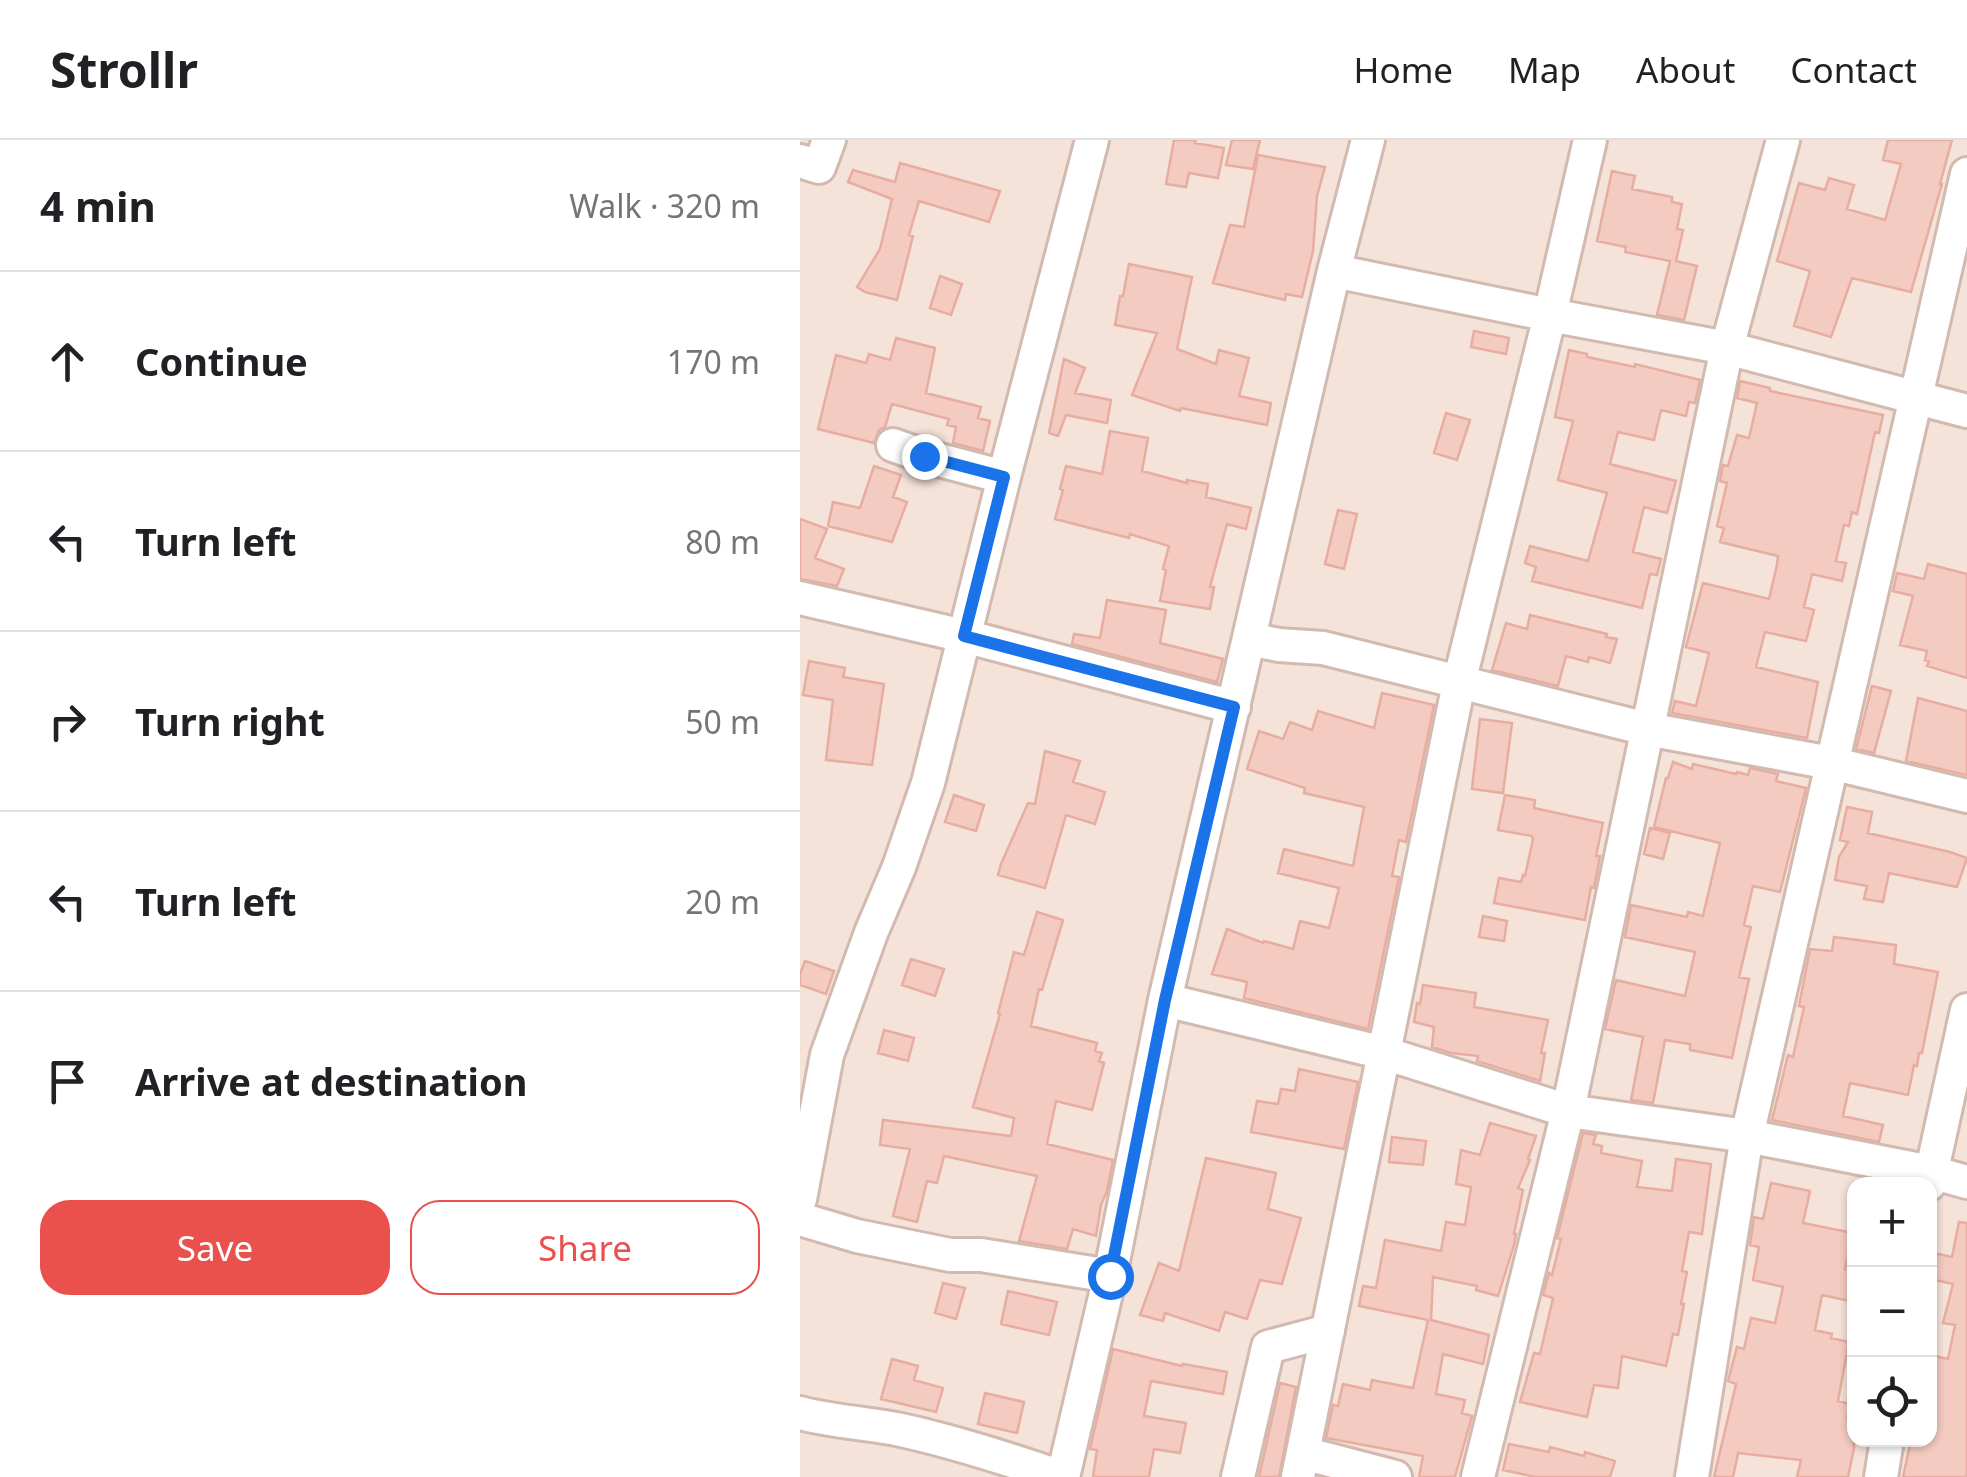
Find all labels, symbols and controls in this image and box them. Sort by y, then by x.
text: Strollr [50,37,198,102]
text: Home [1354,46,1453,93]
text: Map [1508,46,1581,93]
text: About [1636,46,1735,93]
text: Contact [1790,46,1917,93]
text: 4 min [40,177,156,234]
text: Walk · 320 m [569,184,760,227]
icon: ahead [40,334,95,389]
text: Continue [135,335,308,387]
text: 170 m [667,340,760,383]
route end [902,434,948,480]
icon: left [40,514,95,569]
text: Turn left [135,515,297,567]
text: 80 m [685,520,760,563]
icon: right [40,694,95,749]
text: Turn right [135,695,325,747]
text: 50 m [685,700,760,743]
icon: left [40,874,95,929]
text: Turn left [135,875,297,927]
text: 20 m [685,880,760,923]
icon: arrive [40,1054,95,1109]
text: Arrive at destination [135,1055,527,1107]
map controls [1847,1177,1937,1447]
button: + [1847,1177,1937,1267]
button: Save [40,1200,390,1295]
button: Share [410,1200,760,1295]
route start [1088,1254,1134,1300]
button: − [1847,1267,1937,1357]
button: locate [1847,1357,1937,1447]

